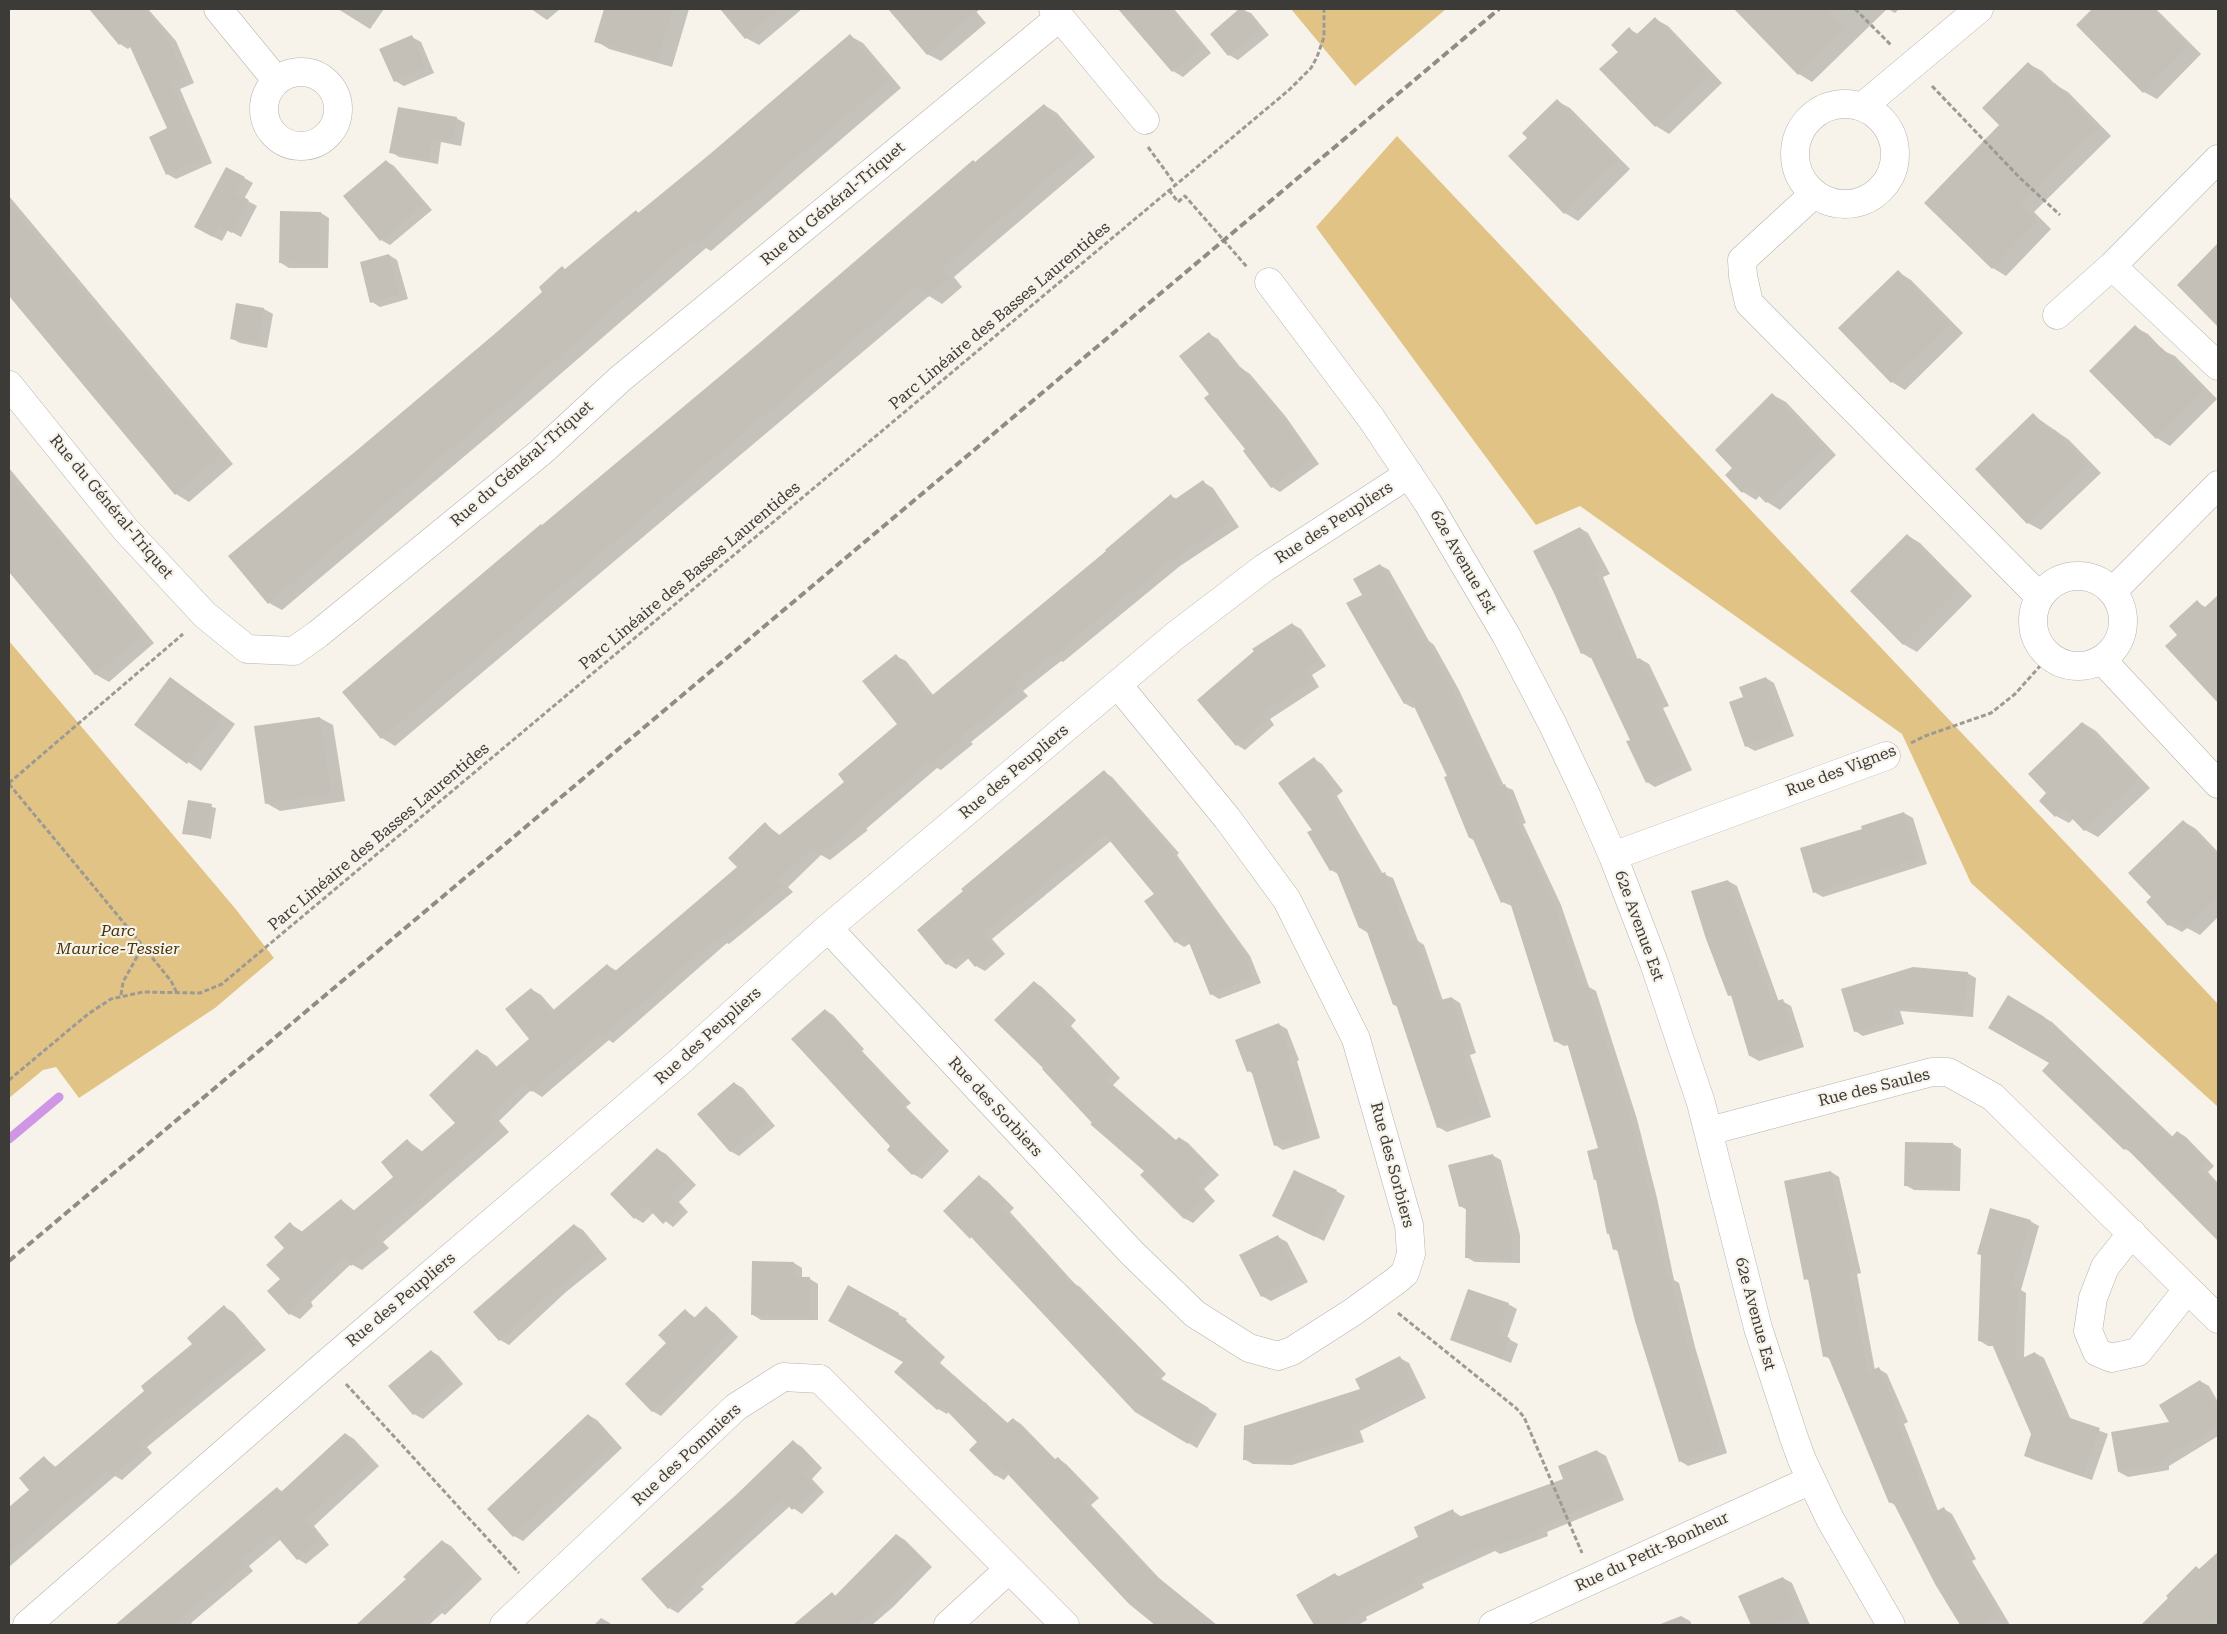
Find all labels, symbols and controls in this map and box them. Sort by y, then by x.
street label: Rue du Général-Triquet [757,138,909,270]
street label: Parc Linéaire des Basses Laurentides [886,218,1114,414]
street label: Rue du Général-Triquet [447,397,597,531]
street label: Rue du Général-Triquet [45,431,177,583]
street label: Parc Linéaire des Basses Laurentides [576,478,804,674]
street label: Rue des Peupliers [1272,478,1396,568]
street label: 62e Avenue Est [1426,507,1500,617]
street label: Rue des Peupliers [956,721,1072,823]
street label: Parc Linéaire des Basses Laurentides [265,739,493,935]
street label: Rue des Vignes [1783,741,1899,801]
street label: 62e Avenue Est [1610,868,1668,984]
park label: Parc Maurice-Tessier [56,921,180,959]
street label: Rue des Peupliers [651,983,765,1089]
street label: Rue des Sorbiers [944,1053,1046,1161]
street label: Rue des Saules [1816,1065,1932,1111]
street label: Rue des Sorbiers [1366,1100,1418,1230]
street label: Rue des Peupliers [343,1249,459,1351]
street label: 62e Avenue Est [1731,1255,1779,1373]
street label: Rue des Pommiers [629,1400,745,1510]
street label: Rue du Petit-Bonheur [1572,1508,1732,1596]

